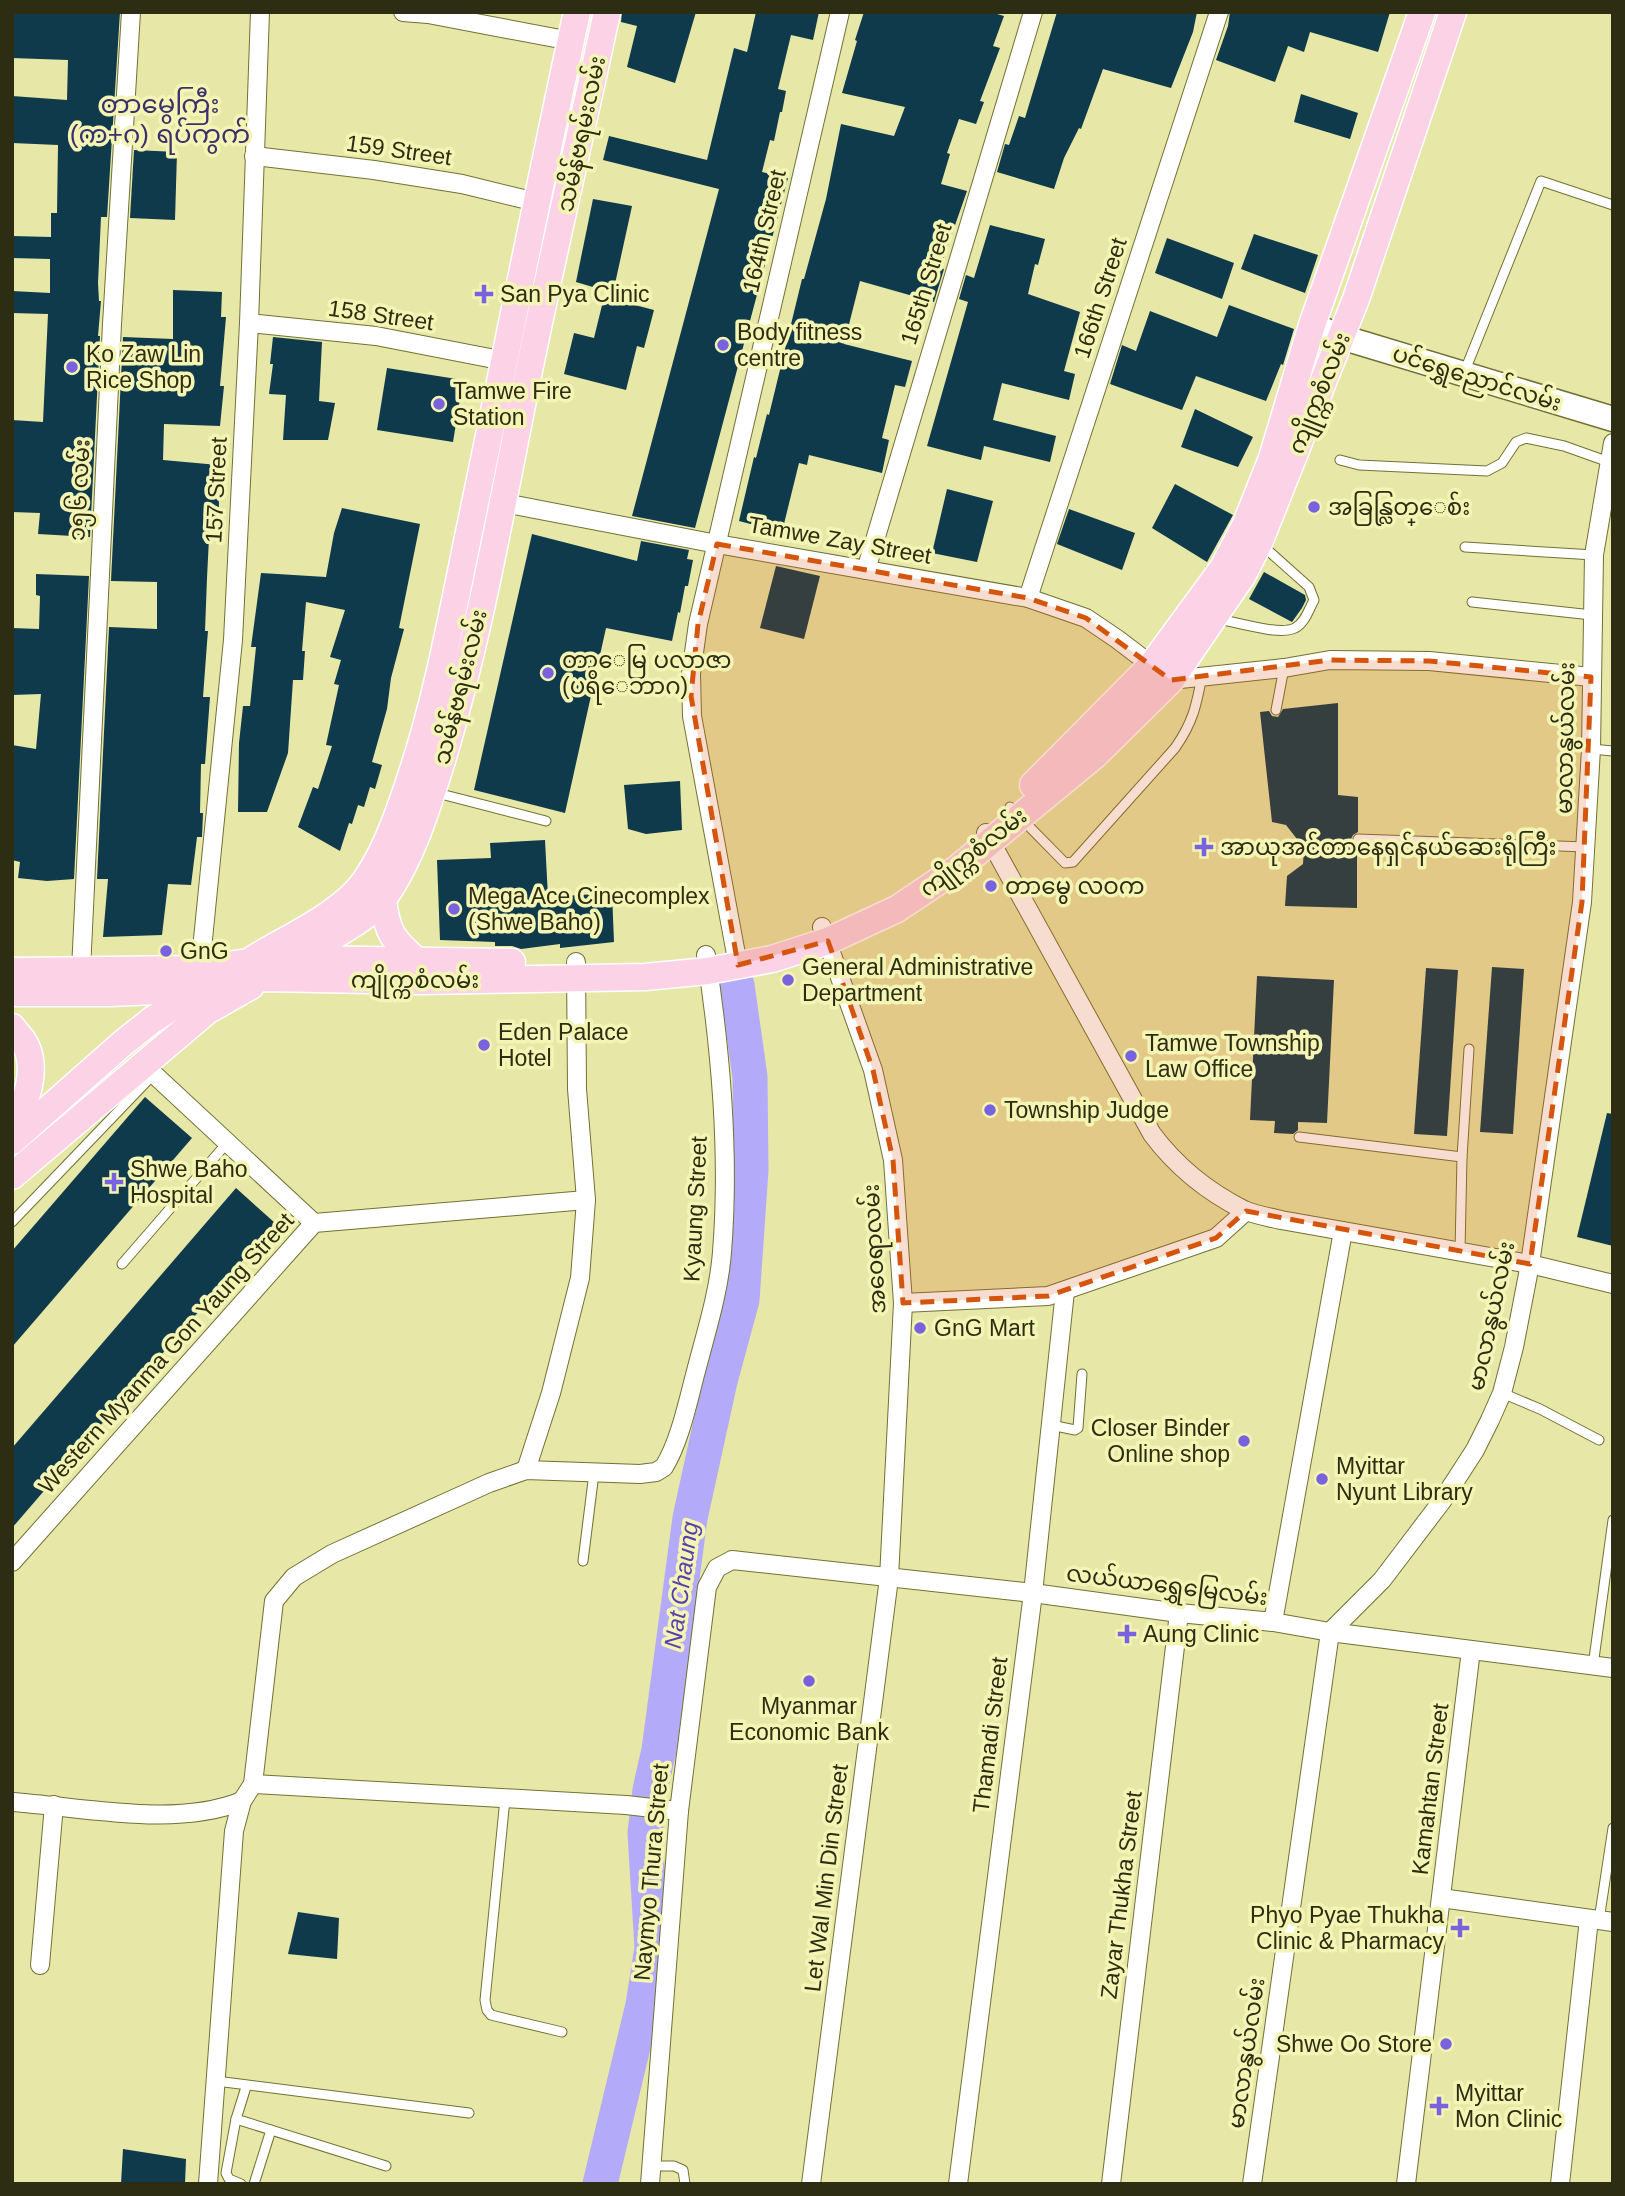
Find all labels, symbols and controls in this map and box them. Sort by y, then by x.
street label: သမိန်ဗရမ်းလမ်း [549,53,616,216]
district label: တာမွေကြီး (က+ဂ) ရပ်ကွက် [70,87,250,155]
street label: 159 Street [345,130,454,170]
street label: 164th Street [737,166,791,295]
street label: 165th Street [895,220,957,348]
street label: 166th Street [1068,234,1132,362]
place label: San Pya Clinic [500,281,650,307]
marker: San Pya Clinic [474,284,494,304]
street label: 158 Street [327,295,436,335]
place label: Body fitness centre [737,319,862,371]
street label: ကျိုက္ကစံလမ်း [1280,327,1361,460]
marker: Body fitness centre [715,337,731,353]
street label: ပင်ရွှေညောင်လမ်း [1388,337,1565,422]
place label: Ko Zaw Lin Rice Shop [86,341,201,393]
marker: Ko Zaw Lin Rice Shop [64,359,80,375]
place label: Tamwe Fire Station [453,378,572,430]
marker: Tamwe Fire Station [431,396,447,412]
street label: 157 Street [200,436,232,544]
street label: ၁၅၆ လမ်း [60,438,101,542]
place label: အခြန္လြတ္ေစ်း [1328,491,1470,526]
marker: အခြန္လြတ္ေစ်း [1306,499,1322,515]
street label: Tamwe Zay Street [746,511,934,569]
street label: သမိန်ဗရမ်းလမ်း [425,606,498,769]
place label: တာေမြ ပလာဇာ (ပရိေဘာဂ) [562,644,732,705]
street label: မာလာနွယ်လမ်း [1548,662,1584,814]
marker: တာေမြ ပလာဇာ (ပရိေဘာဂ) [540,665,556,681]
street label: ကျိုက္ကစံလမ်း [913,800,1035,907]
place label: အာယုအင်တာနေရှင်နယ်ဆေးရုံကြီး [1220,831,1556,866]
marker: အာယုအင်တာနေရှင်နယ်ဆေးရုံကြီး [1194,837,1214,857]
place label: တာမွေ လဝက [1005,873,1145,904]
marker: တာမွေ လဝက [983,878,999,894]
place label: Mega Ace Cinecomplex (Shwe Baho) [468,883,710,935]
marker: Mega Ace Cinecomplex (Shwe Baho) [446,901,462,917]
place label: GnG [180,938,229,964]
marker: GnG [158,943,174,959]
place label: General Administrative Department [802,954,1033,1006]
street label: ကျိုက္ကစံလမ်း [351,964,479,999]
marker: General Administrative Department [780,972,796,988]
place label: Eden Palace Hotel [498,1019,628,1071]
place label: Tamwe Township Law Office [1145,1030,1320,1082]
marker: Eden Palace Hotel [476,1037,492,1053]
marker: Tamwe Township Law Office [1123,1048,1139,1064]
place label: Township Judge [1004,1097,1169,1123]
marker: Township Judge [982,1102,998,1118]
street label: Kyaung Street [678,1135,712,1282]
place label: Shwe Baho Hospital [130,1156,248,1208]
marker: Shwe Baho Hospital [104,1172,124,1192]
street label: အဝေရာလမ်း [855,1183,896,1315]
street label: Western Myanma Gon Yaung Street [33,1207,299,1499]
street label: မာလာနွယ်လမ်း [1460,1238,1524,1394]
place label: GnG Mart [934,1315,1036,1341]
marker: GnG Mart [912,1320,928,1336]
place label: Closer Binder Online shop [1091,1415,1230,1467]
marker: Closer Binder Online shop [1236,1433,1252,1449]
place label: Myittar Nyunt Library [1336,1453,1473,1505]
marker: Myittar Nyunt Library [1314,1471,1330,1487]
water label: Nat Chaung [659,1519,703,1650]
street label: လယ်ယာရွှေမြေလမ်း [1064,1557,1270,1616]
place label: Aung Clinic [1143,1621,1259,1647]
marker: Aung Clinic [1117,1624,1137,1644]
street label: Thamadi Street [968,1655,1013,1815]
marker: Myanmar Economic Bank [801,1673,817,1689]
place label: Myanmar Economic Bank [729,1693,889,1745]
street label: Kamahtan Street [1407,1701,1453,1876]
street label: Naymyo Thura Street [629,1762,674,1982]
street label: Let Wal Min Din Street [799,1762,853,1993]
street label: Zayar Thukha Street [1095,1789,1147,2000]
place label: Phyo Pyae Thukha Clinic & Pharmacy [1250,1902,1444,1954]
marker: Phyo Pyae Thukha Clinic & Pharmacy [1450,1918,1470,1938]
street label: မာလာနွယ်လမ်း [1220,1975,1274,2131]
place label: Shwe Oo Store [1276,2031,1432,2057]
marker: Shwe Oo Store [1438,2036,1454,2052]
place label: Myittar Mon Clinic [1455,2080,1562,2132]
marker: Myittar Mon Clinic [1429,2096,1449,2116]

